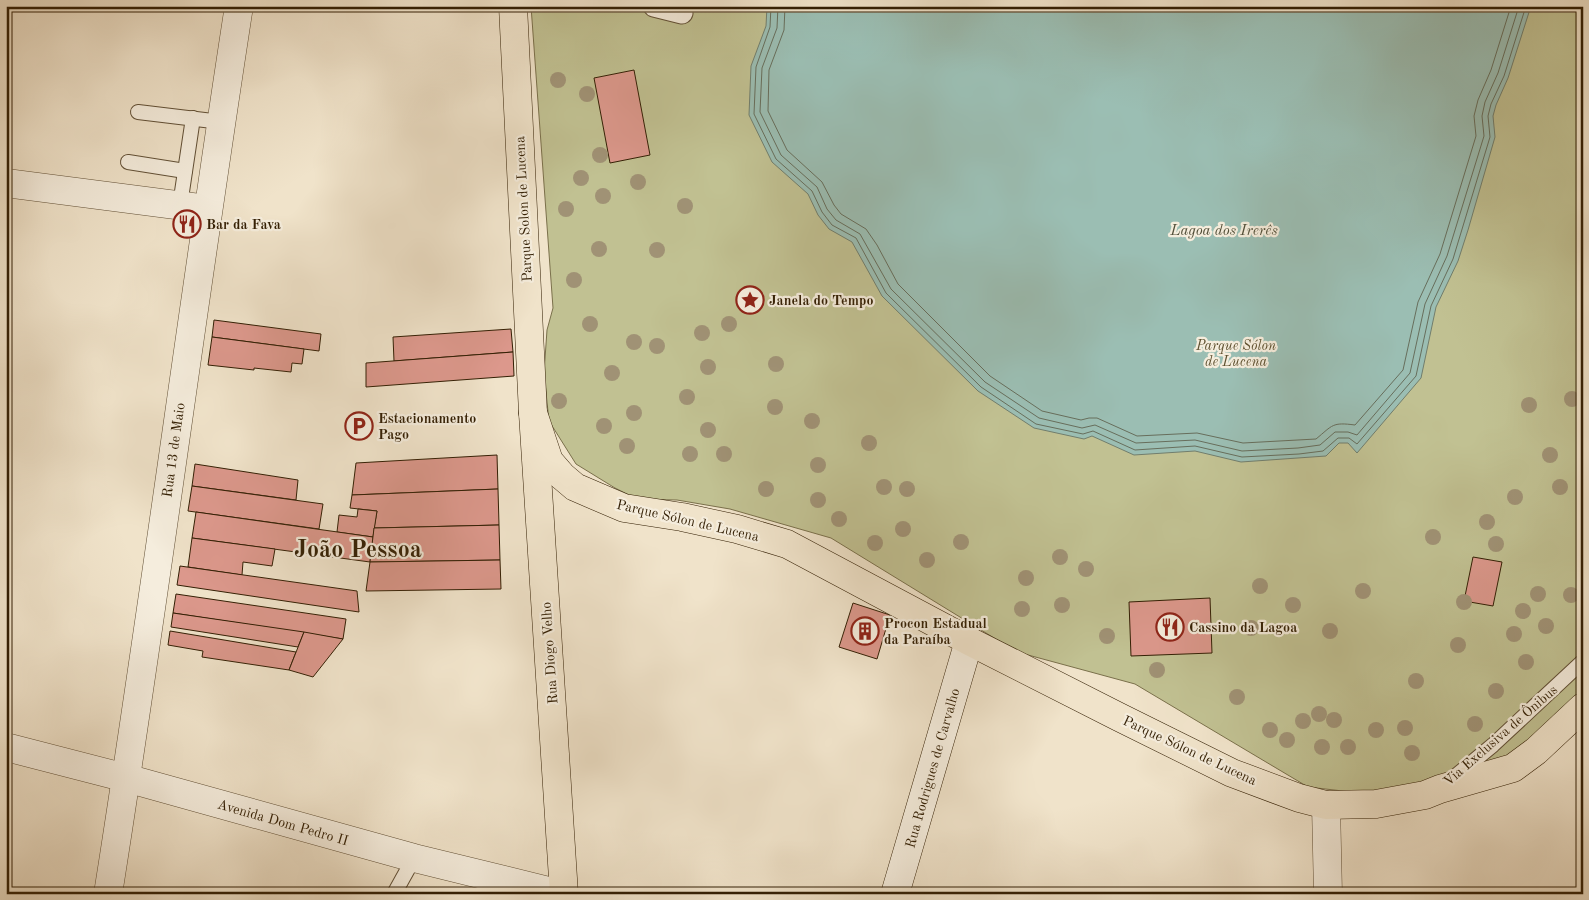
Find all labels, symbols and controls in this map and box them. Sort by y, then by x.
street label: Parque Solon de Lucena [513,136,535,282]
restaurant icon: Bar da Fava [172,209,202,239]
place label: Bar da Fava [206,218,281,232]
water label: Lagoa dos Irerês [1169,224,1278,239]
place icon: Janela do Tempo [735,285,765,315]
place label: Janela do Tempo [769,294,874,308]
park label: Parque Sólon de Lucena [1195,339,1276,369]
street label: Rua 13 de Maio [160,402,188,498]
parking icon: Estacionamento Pago [344,411,374,441]
place label: Estacionamento Pago [378,412,476,442]
street label: Parque Sólon de Lucena [615,498,760,544]
district label: João Pessoa [294,539,422,563]
street label: Rua Diogo Velho [539,601,561,705]
restaurant icon: Cassino da Lagoa [1155,612,1185,642]
building icon: Procon Estadual da Paraíba [850,616,880,646]
place label: Procon Estadual da Paraíba [884,617,987,647]
place label: Cassino da Lagoa [1189,621,1297,635]
street label: Via Exclusiva de Ônibus [1439,680,1560,789]
street label: Rua Rodrigues de Carvalho [903,687,963,850]
street label: Parque Sólon de Lucena [1121,714,1259,788]
street label: Avenida Dom Pedro II [216,798,350,848]

